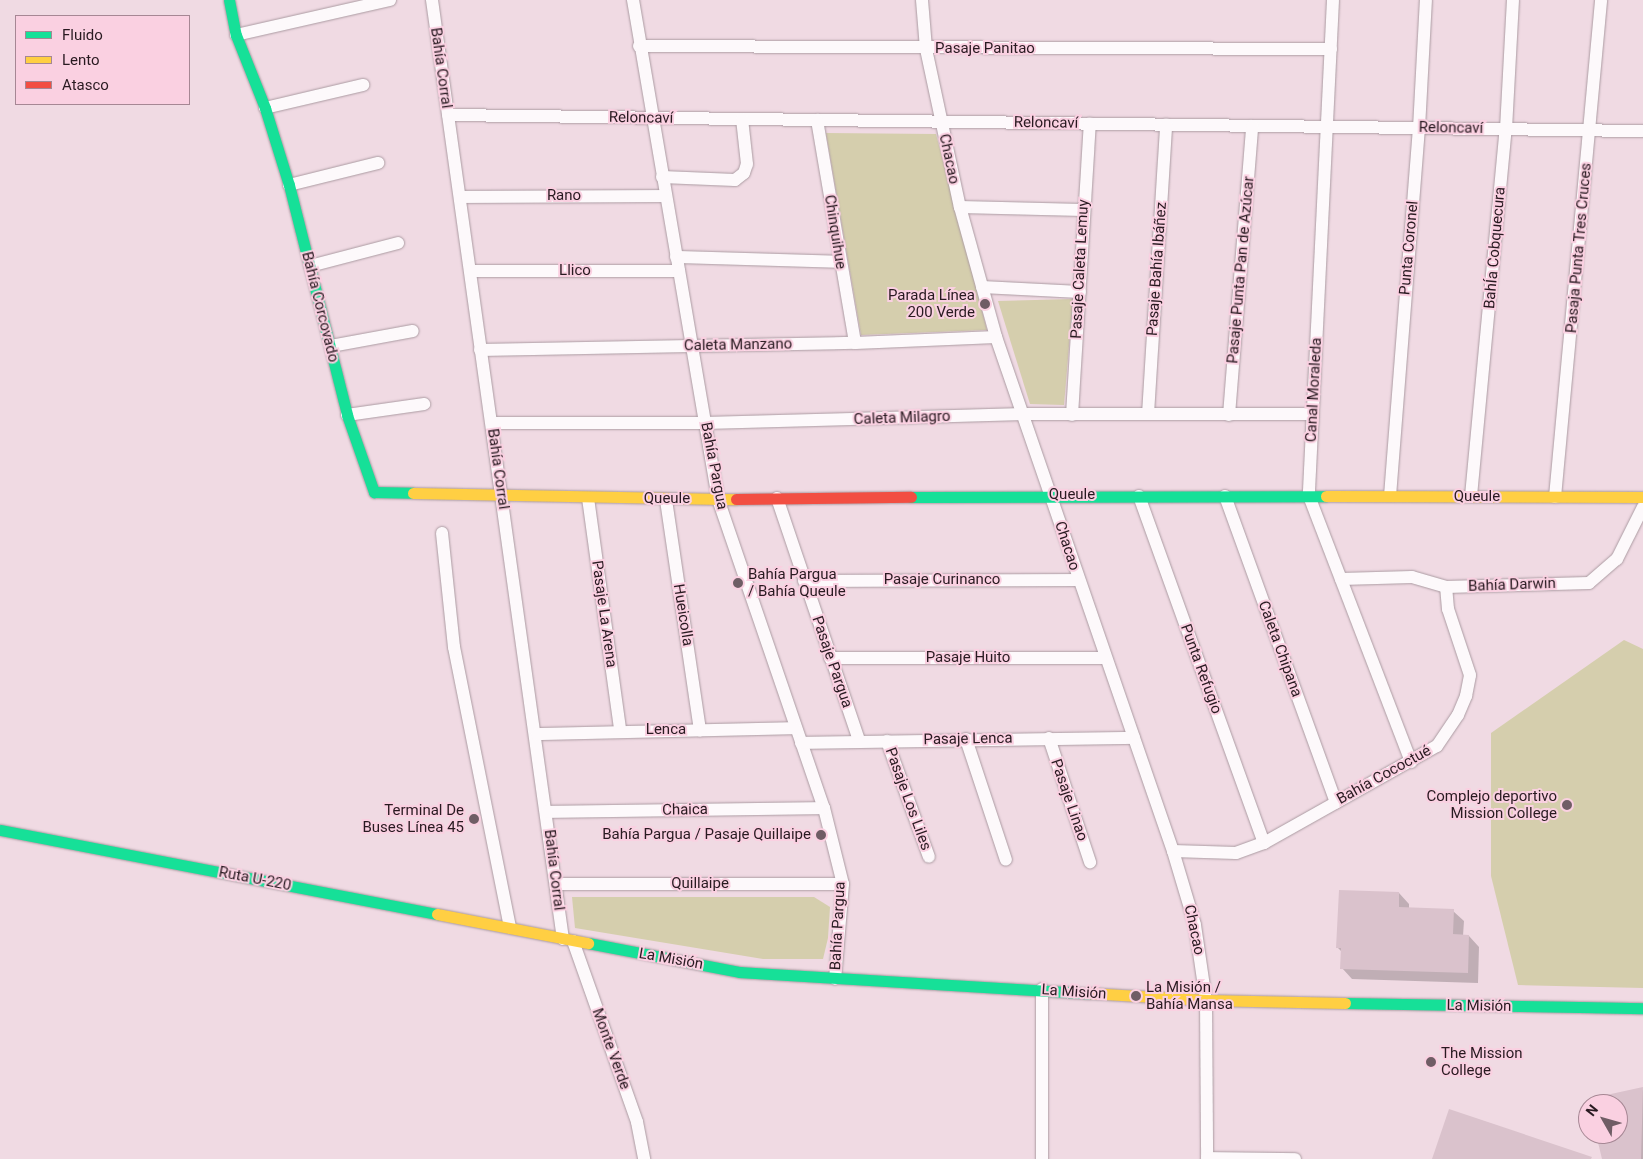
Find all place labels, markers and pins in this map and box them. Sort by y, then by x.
place label: Parada Línea 200 Verde [888,286,975,321]
marker: Parada Línea 200 Verde [979,298,991,310]
place label: Bahía Pargua / Bahía Queule [748,565,846,600]
marker: Bahía Pargua / Bahía Queule [732,577,744,589]
place label: Complejo deportivo Mission College [1427,787,1557,822]
marker: Complejo deportivo Mission College [1561,799,1573,811]
place label: Terminal De Buses Línea 45 [362,801,464,836]
marker: Terminal De Buses Línea 45 [468,813,480,825]
place label: Bahía Pargua / Pasaje Quillaipe [602,826,811,844]
marker: Bahía Pargua / Pasaje Quillaipe [815,829,827,841]
place label: La Misión / Bahía Mansa [1146,978,1233,1013]
marker: La Misión / Bahía Mansa [1130,990,1142,1002]
place label: The Mission College [1441,1044,1523,1079]
marker: The Mission College [1425,1056,1437,1068]

